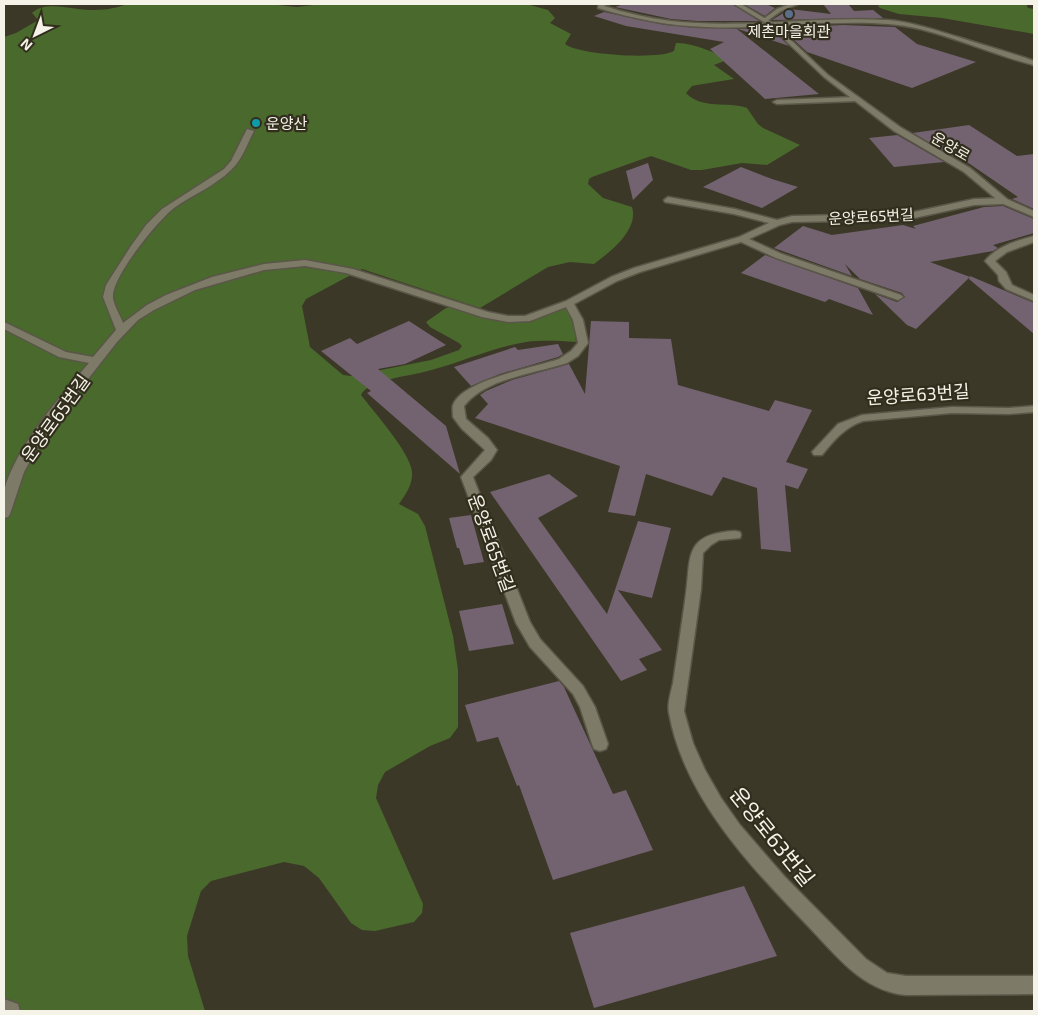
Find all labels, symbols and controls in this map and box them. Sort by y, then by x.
marker: 제촌마을회관 [783,8,795,20]
north arrow [10,10,60,60]
place label: 제촌마을회관 [748,22,831,40]
text: N [17,35,35,55]
place label: 운양산 [266,114,308,132]
marker: 운양산 [250,117,262,129]
street label: 운양로 [929,128,973,164]
street label: 운양로65번길 [828,205,914,227]
street label: 운양로65번길 [16,370,94,466]
street label: 운양로63번길 [866,379,970,409]
street label: 운양로65번길 [464,491,520,595]
street label: 운양로63번길 [725,781,821,891]

